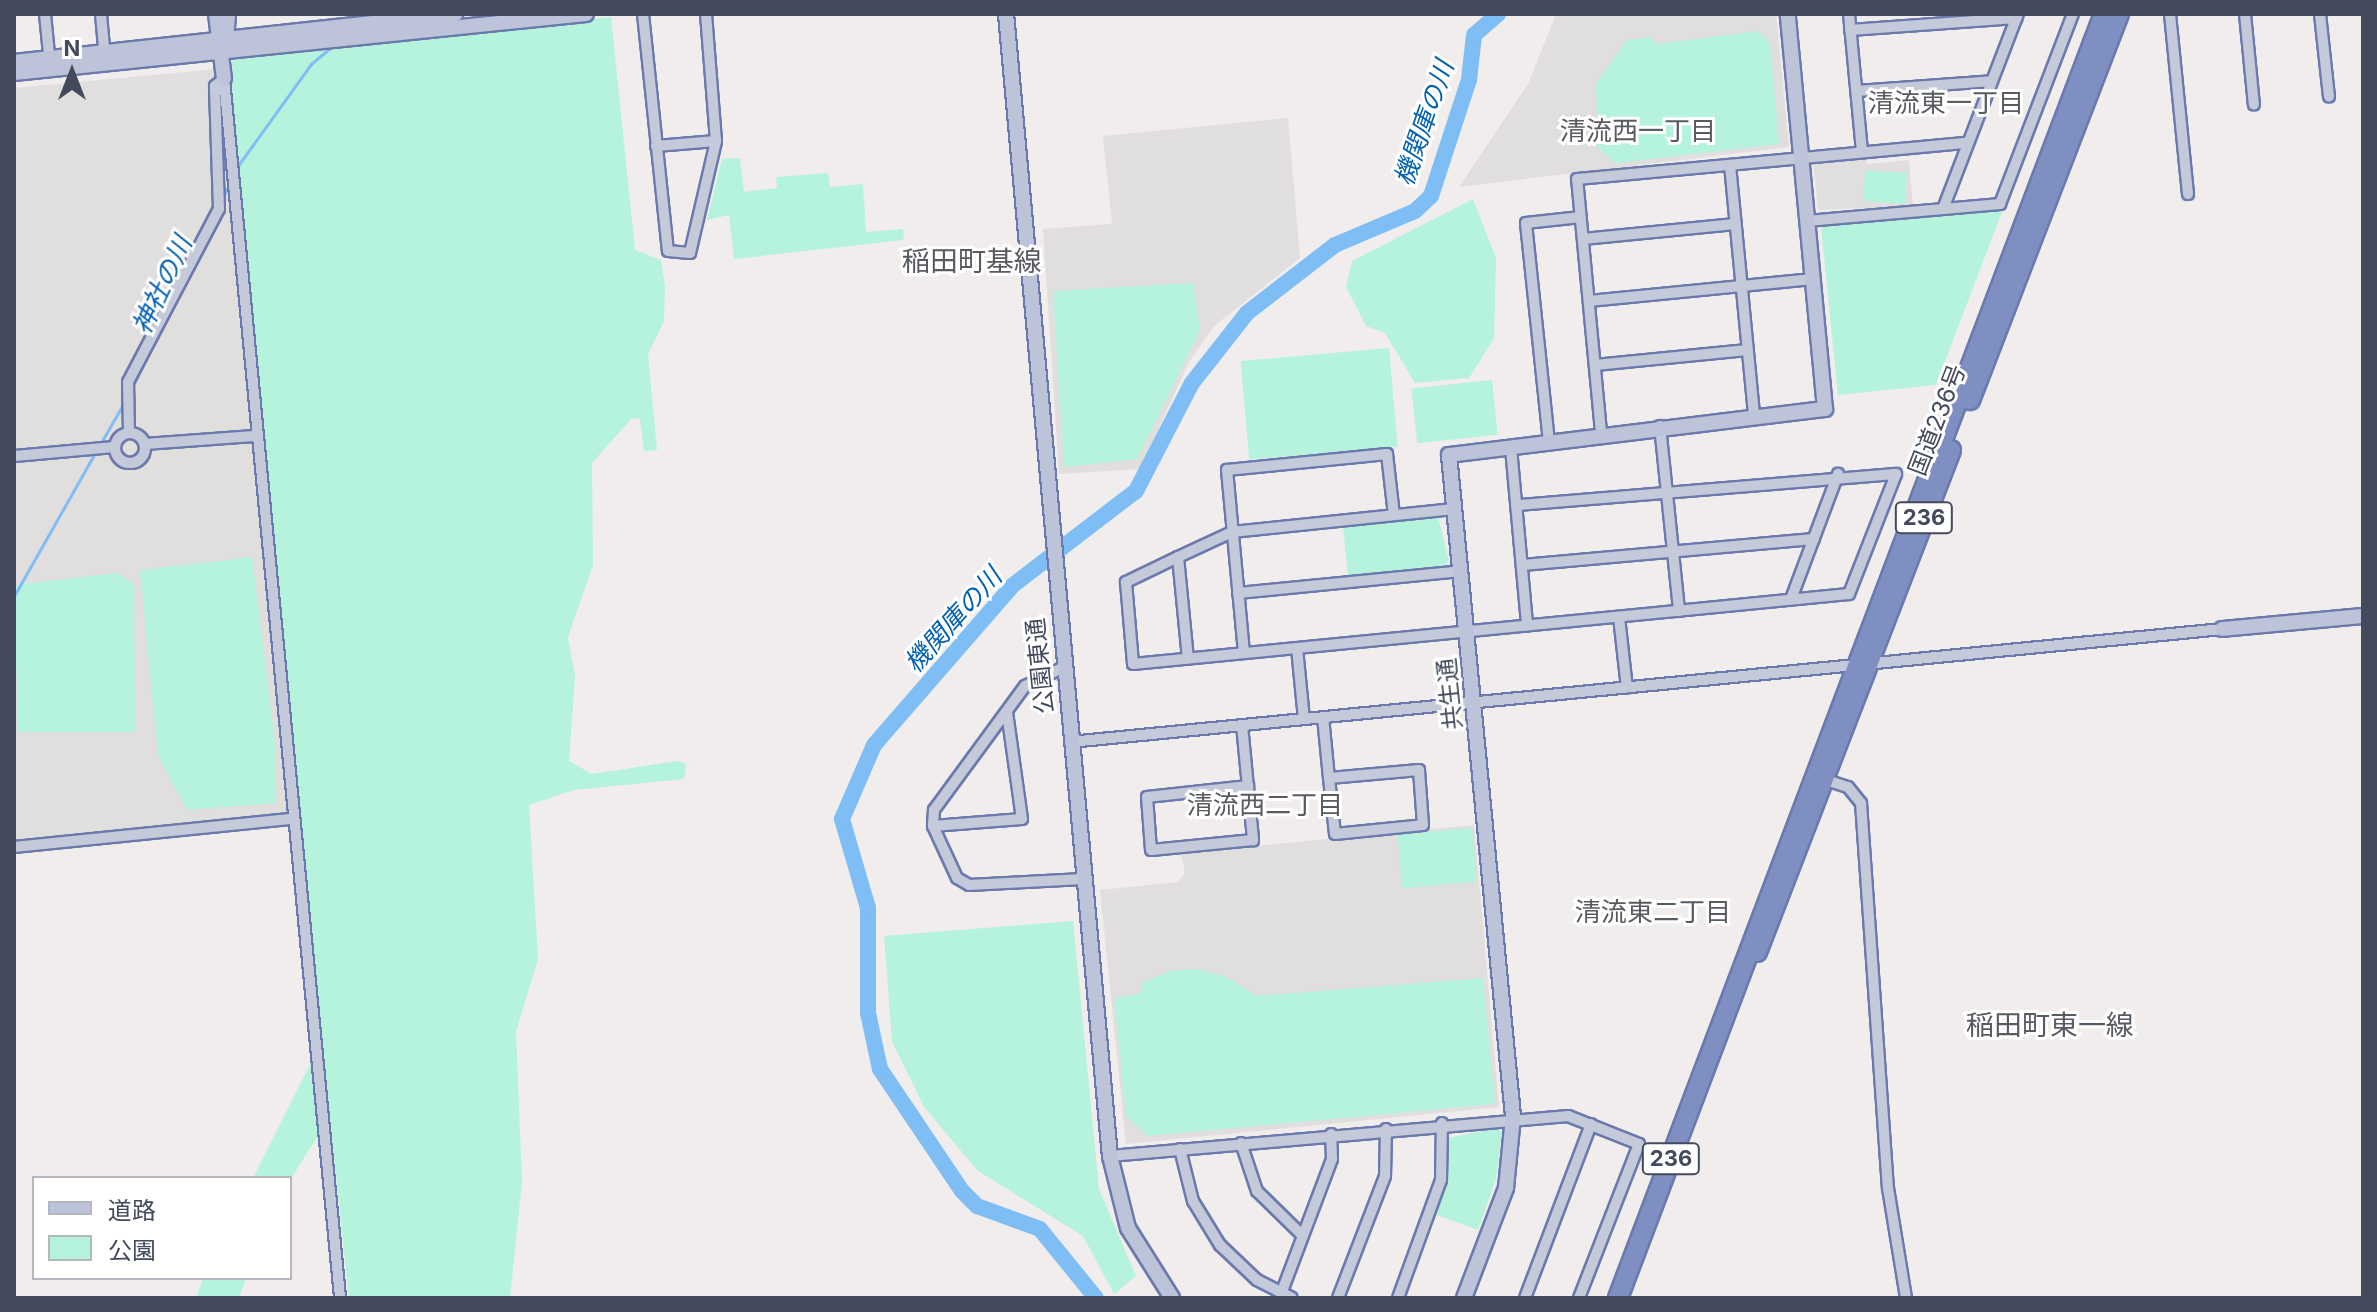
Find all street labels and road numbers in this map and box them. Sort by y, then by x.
street label: 国道236号 [1903,361,1971,479]
road number: 236 [1894,500,1954,536]
street label: 公園東通 [1021,617,1059,715]
street label: 共生通 [1432,657,1468,731]
road number: 236 [1641,1141,1701,1177]

